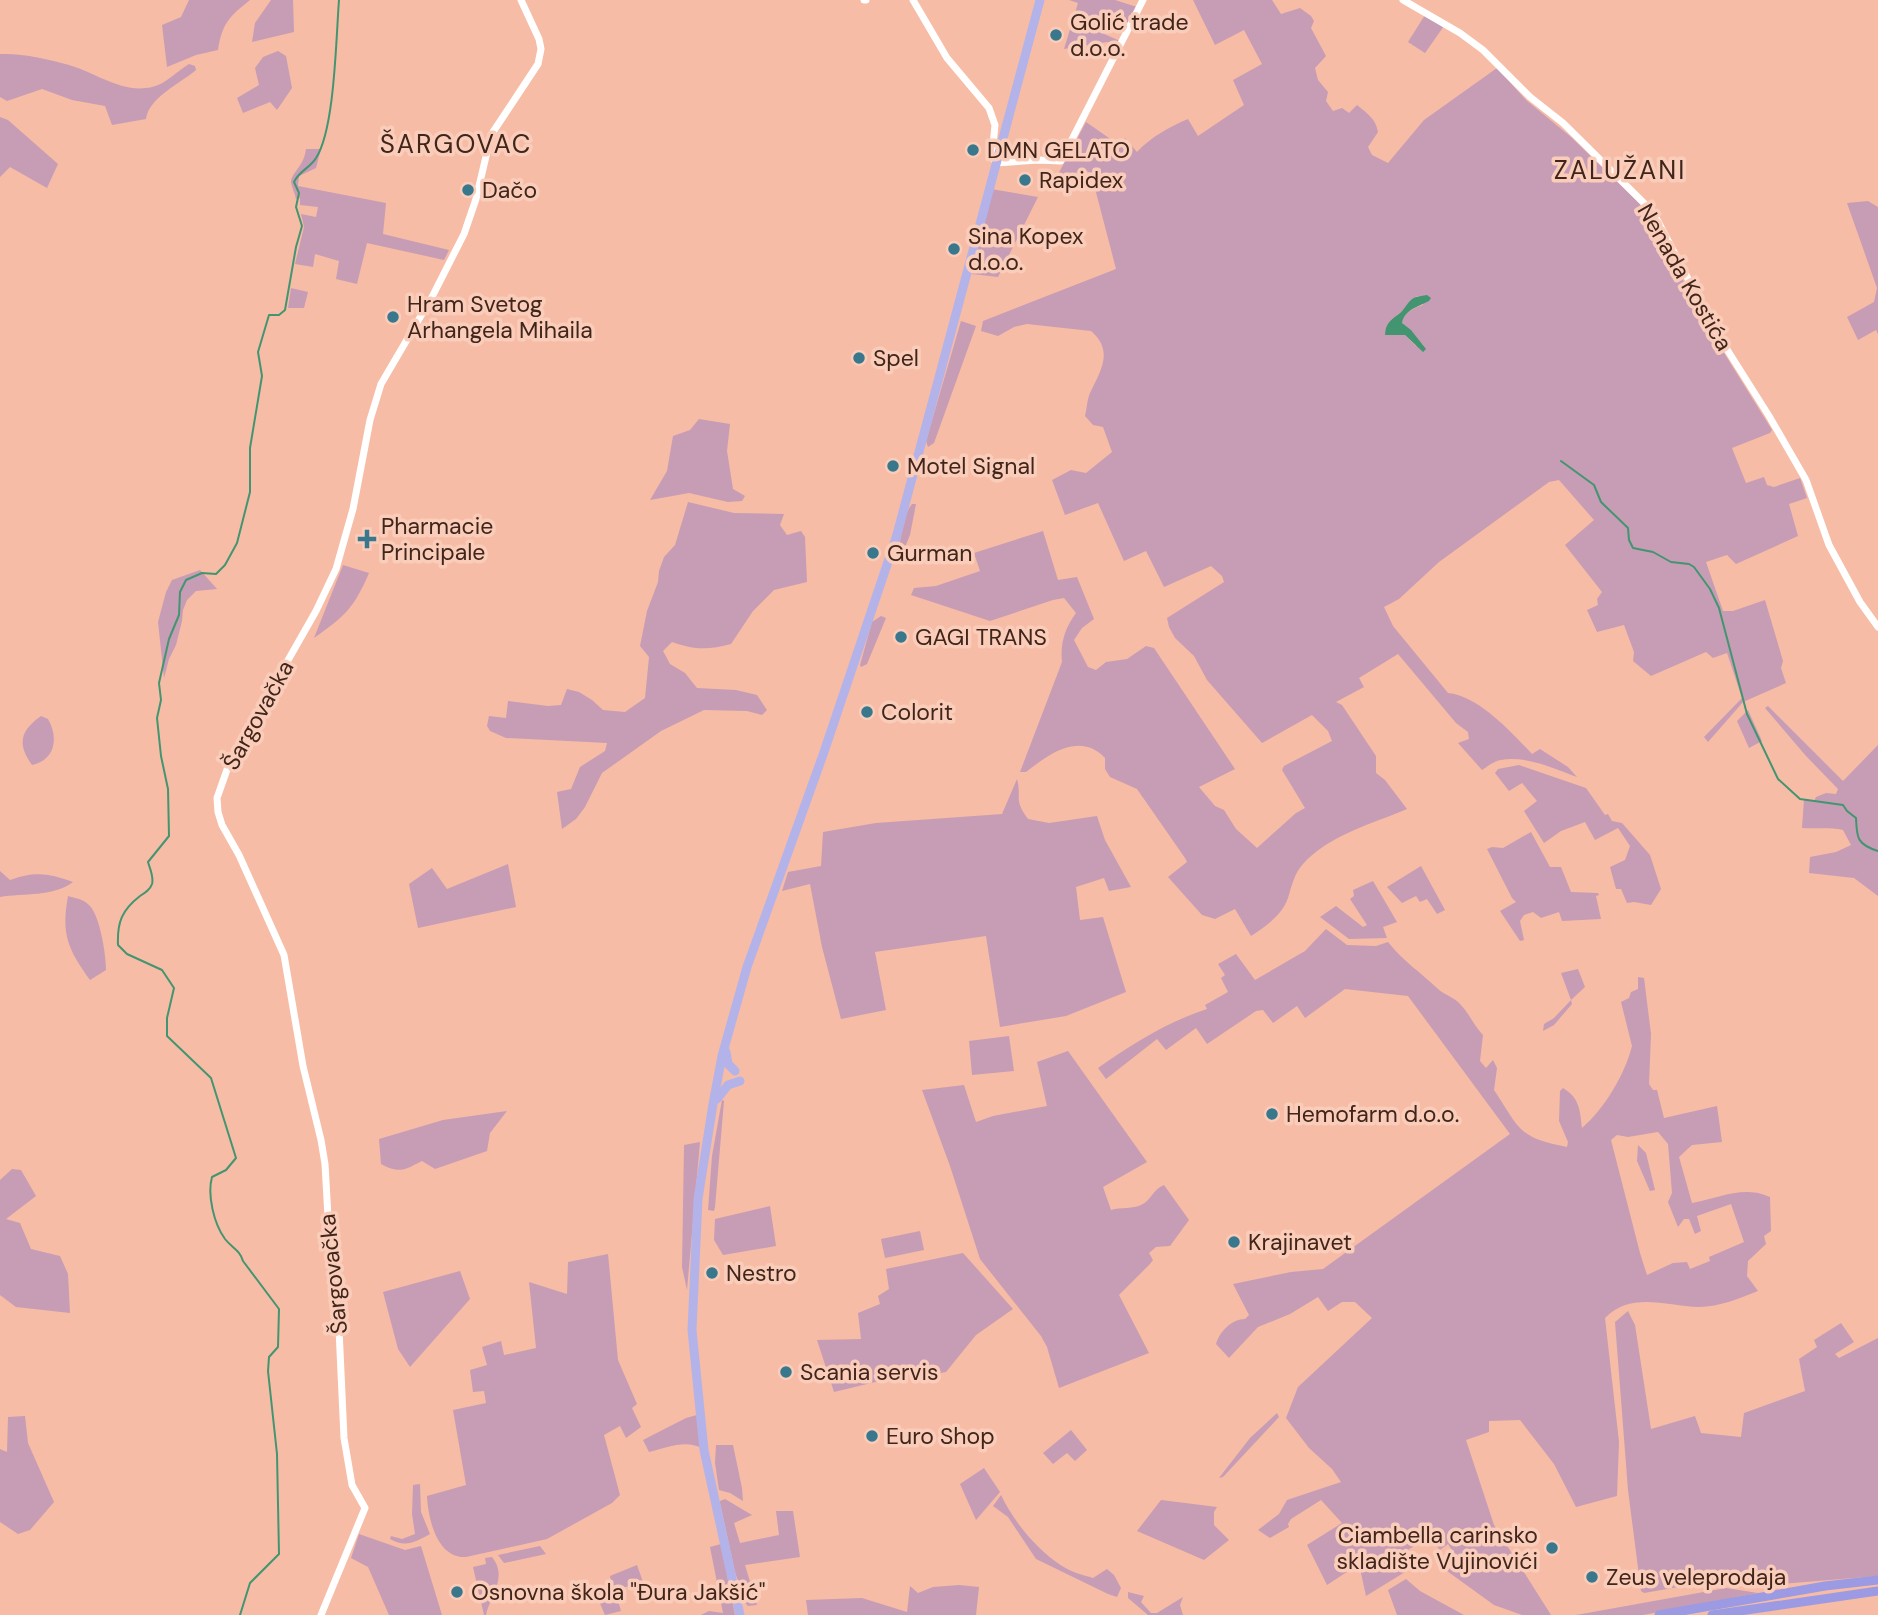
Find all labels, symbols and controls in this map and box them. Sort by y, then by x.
place label: Golić trade d.o.o. [1070,7,1189,63]
marker: Golić trade d.o.o. [1048,27,1064,43]
district label: ŠARGOVAC [380,127,532,161]
place label: DMN GELATO [987,135,1130,165]
marker: DMN GELATO [965,142,981,158]
district label: ZALUŽANI [1554,153,1686,187]
place label: Rapidex [1039,165,1123,195]
marker: Rapidex [1017,172,1033,188]
place label: Dačo [482,175,537,205]
marker: Dačo [460,182,476,198]
street label: Nenada Kostića [1631,198,1739,356]
place label: Sina Kopex d.o.o. [968,221,1083,277]
marker: Sina Kopex d.o.o. [946,241,962,257]
place label: Hram Svetog Arhangela Mihaila [407,289,593,345]
marker: Hram Svetog Arhangela Mihaila [385,309,401,325]
place label: Spel [873,343,919,373]
marker: Spel [851,350,867,366]
place label: Motel Signal [907,451,1035,481]
marker: Motel Signal [885,458,901,474]
place label: Pharmacie Principale [381,511,493,567]
marker: Pharmacie Principale [359,531,375,547]
place label: Gurman [887,538,972,568]
marker: Gurman [865,545,881,561]
place label: GAGI TRANS [915,622,1047,652]
marker: GAGI TRANS [893,629,909,645]
street label: Šargovačka [216,655,300,775]
place label: Colorit [881,697,953,727]
marker: Colorit [859,704,875,720]
place label: Hemofarm d.o.o. [1286,1099,1459,1129]
marker: Hemofarm d.o.o. [1264,1106,1280,1122]
street label: Šargovačka [312,1212,354,1336]
place label: Krajinavet [1248,1227,1352,1257]
marker: Krajinavet [1226,1234,1242,1250]
place label: Nestro [726,1258,797,1288]
marker: Nestro [704,1265,720,1281]
place label: Scania servis [800,1357,939,1387]
marker: Scania servis [778,1364,794,1380]
place label: Euro Shop [886,1421,995,1451]
marker: Euro Shop [864,1428,880,1444]
place label: Ciambella carinsko skladište Vujinovići [1336,1520,1538,1576]
marker: Ciambella carinsko skladište Vujinovići [1544,1540,1560,1556]
place label: Zeus veleprodaja [1606,1562,1786,1592]
marker: Zeus veleprodaja [1584,1569,1600,1585]
place label: Osnovna škola "Đura Jakšić" [471,1577,765,1607]
marker: Osnovna škola "Đura Jakšić" [449,1584,465,1600]

